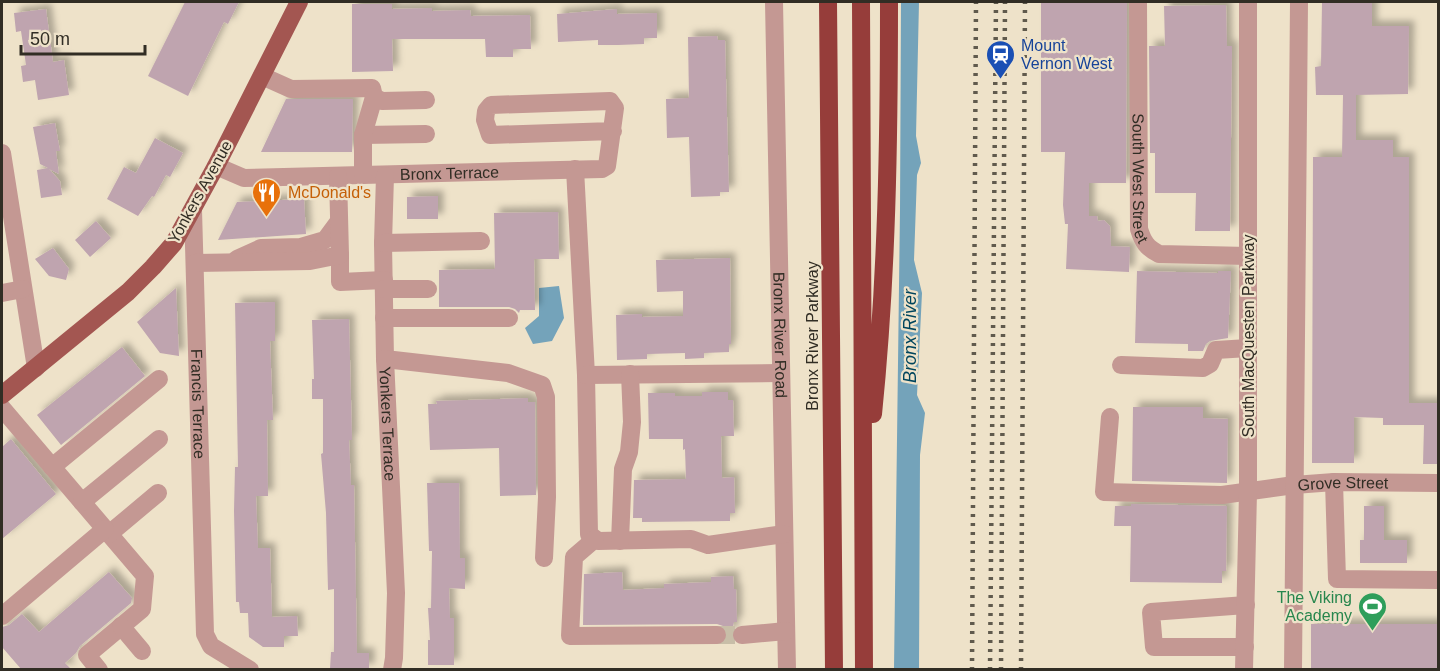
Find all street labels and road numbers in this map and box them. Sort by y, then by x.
street label: South West Street [1130,113,1152,246]
street label: Yonkers Avenue [165,138,235,246]
street label: Bronx Terrace [400,163,499,183]
street label: South MacQuesten Parkway [1240,235,1257,437]
street label: Bronx River Parkway [804,261,821,411]
street label: Bronx River Road [771,272,790,398]
street label: Francis Terrace [188,349,209,459]
street label: Yonkers Terrace [377,366,399,482]
street label: Grove Street [1297,473,1389,493]

